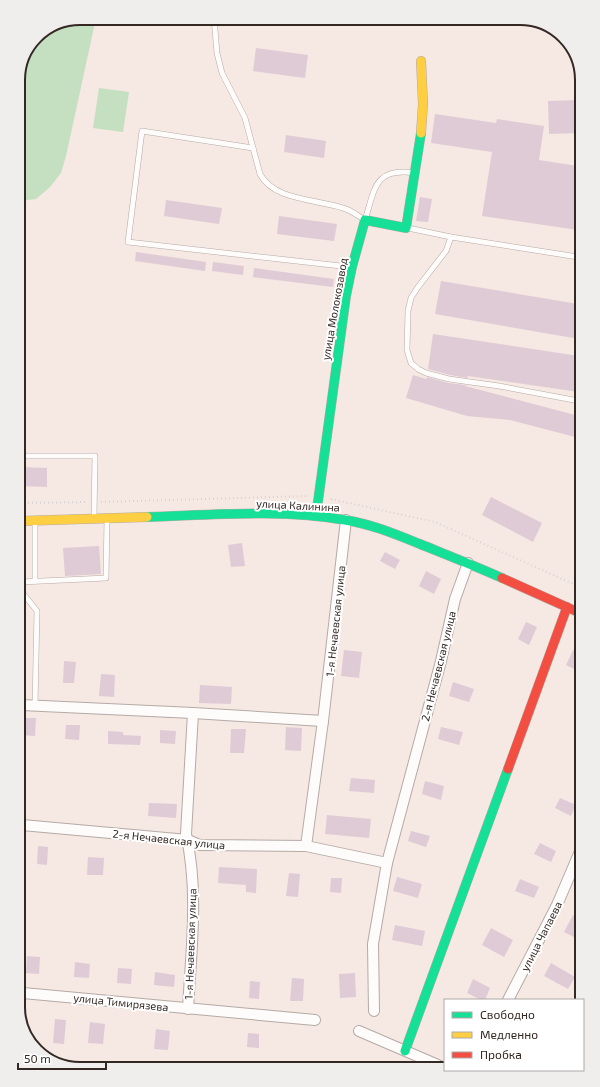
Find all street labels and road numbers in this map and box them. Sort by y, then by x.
street label: улица Молокозавод [319,256,350,361]
street label: улица Калинина [256,496,340,515]
street label: 1-я Нечаевская улица [323,565,348,677]
street label: 2-я Нечаевская улица [418,609,459,723]
street label: 2-я Нечаевская улица [112,827,226,852]
street label: 1-я Нечаевская улица [182,888,199,1000]
street label: улица Чапаева [518,899,565,974]
street label: улица Тимирязева [73,991,169,1014]

